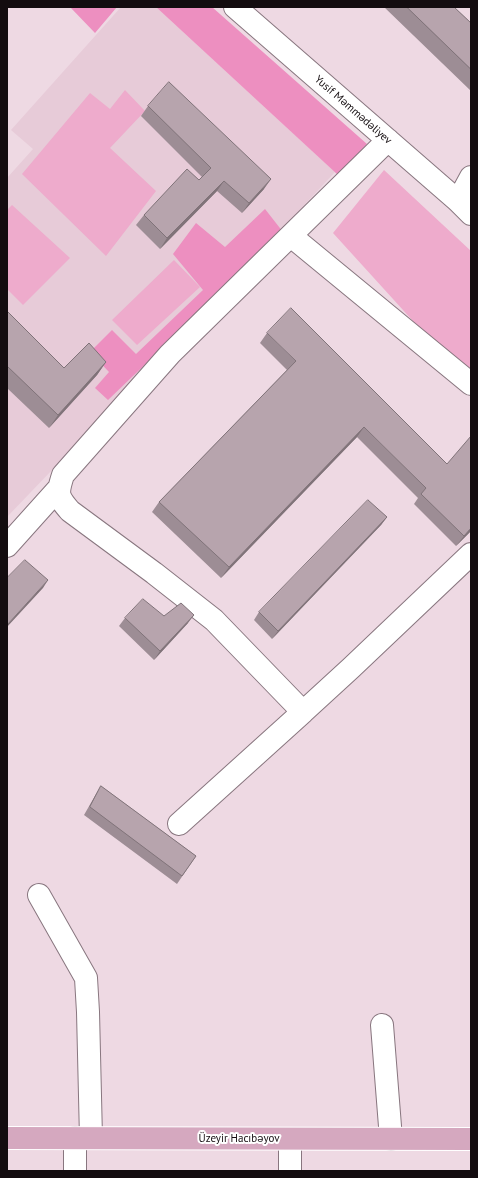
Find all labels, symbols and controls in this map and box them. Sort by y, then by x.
street label: Yusif Məmmədəliyev [312,73,394,147]
street label: Üzeyir Hacıbəyov [199,1132,279,1146]

